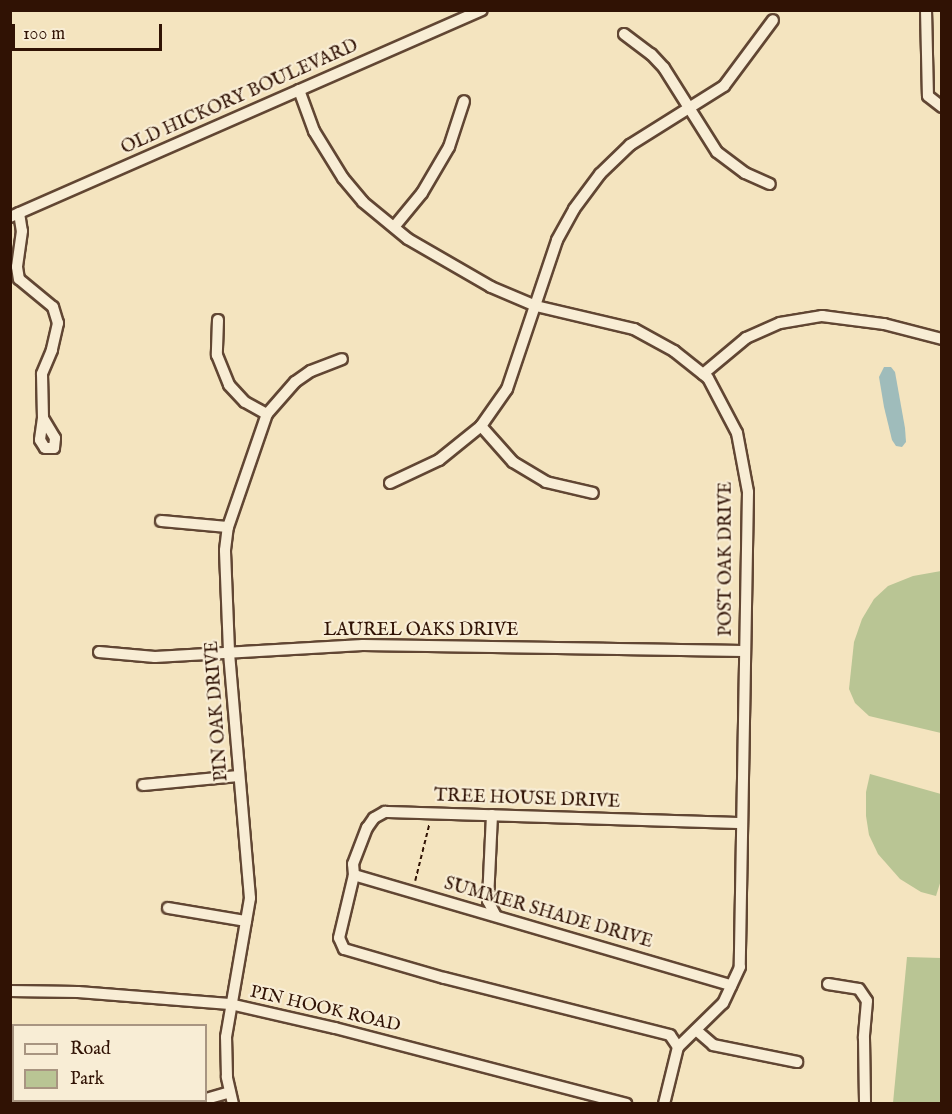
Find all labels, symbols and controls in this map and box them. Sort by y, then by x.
scale bar [15,12,165,50]
text: 100 m [23,23,65,46]
street label: OLD HICKORY BOULEVARD [118,36,362,160]
street label: POST OAK DRIVE [716,481,738,637]
street label: LAUREL OAKS DRIVE [324,620,518,642]
street label: PIN OAK DRIVE [202,640,234,782]
street label: TREE HOUSE DRIVE [434,786,620,814]
street label: SUMMER SHADE DRIVE [441,874,655,954]
street label: PIN HOOK ROAD [248,982,402,1038]
legend [12,1024,207,1102]
text: Road [70,1038,111,1061]
text: Park [70,1068,104,1091]

